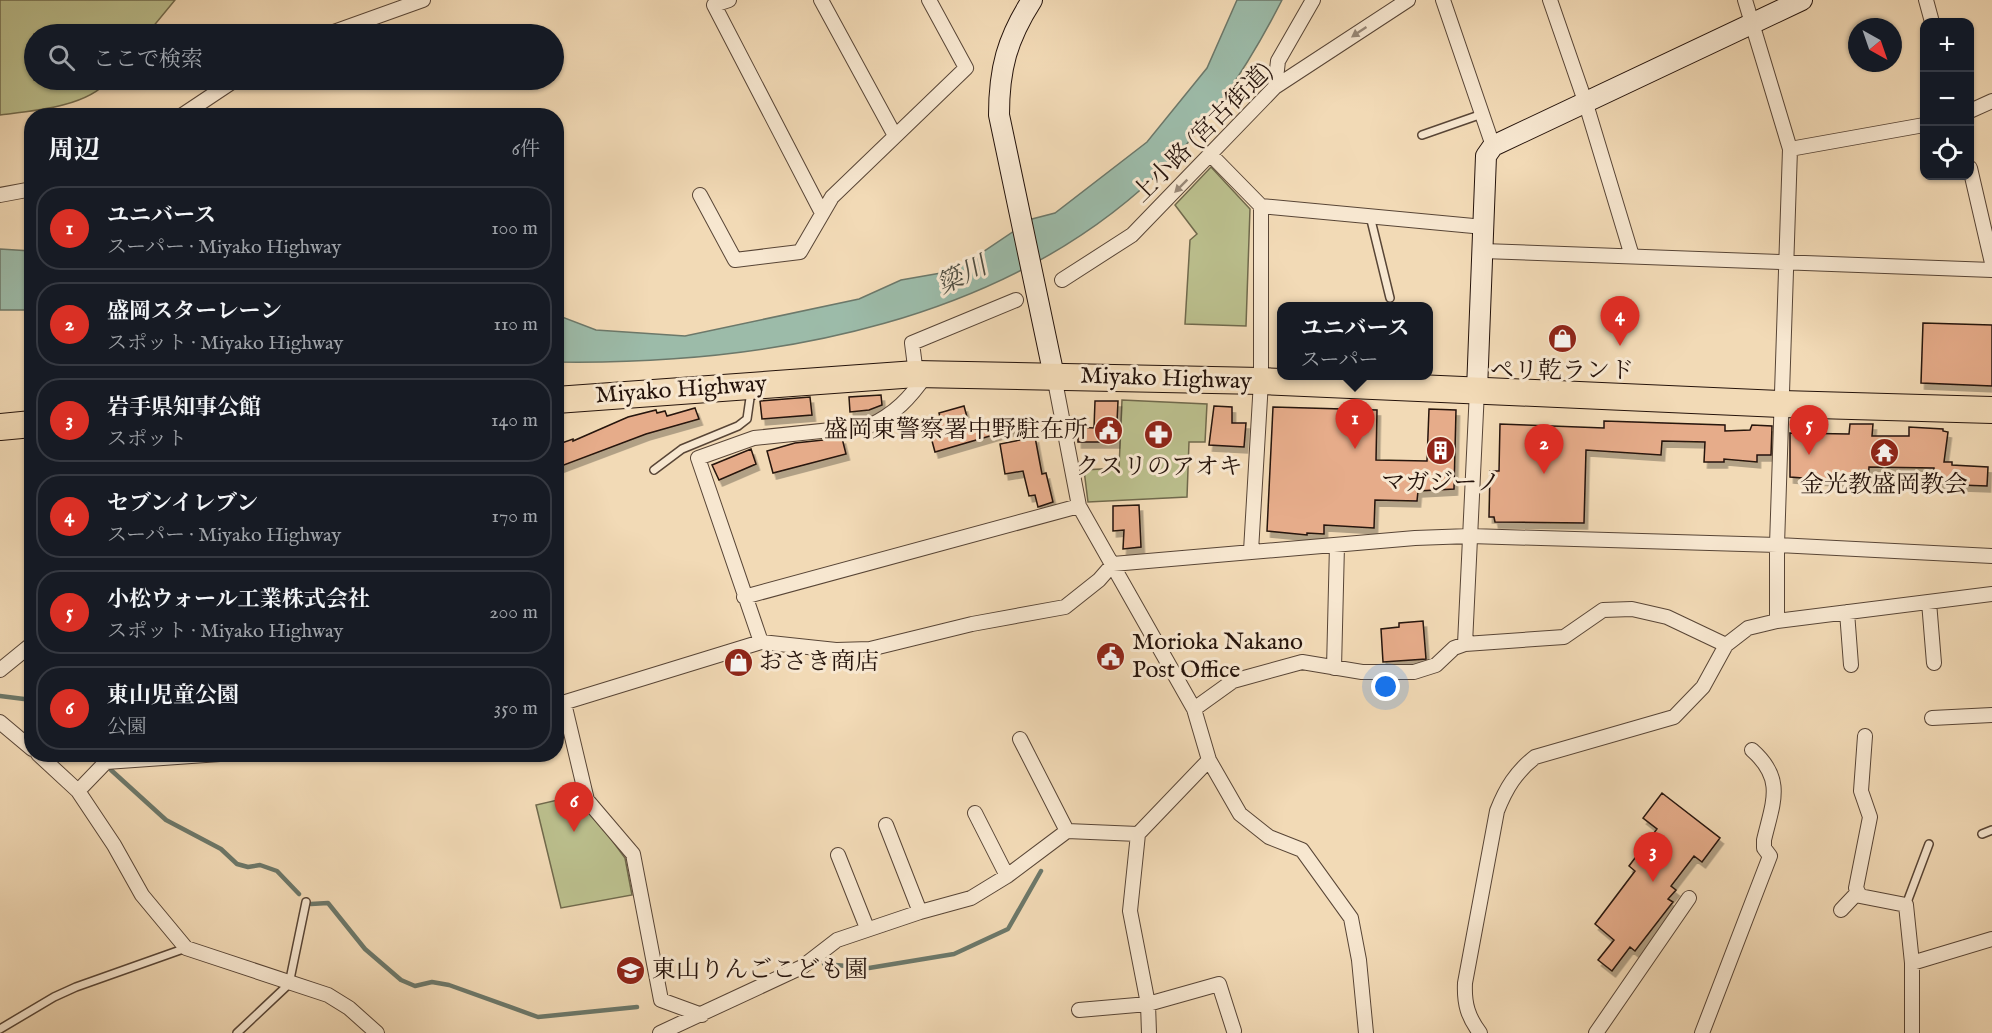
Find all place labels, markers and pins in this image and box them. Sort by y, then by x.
pin: 4 [1600,296,1640,346]
shop icon: ペリ乾ランド [1546,322,1578,354]
place label: ペリ乾ランド [1490,356,1634,387]
pin: 1 [1336,400,1374,449]
pin: 5 [1790,406,1828,455]
public building icon: 盛岡東警察署中野駐在所 [1093,414,1125,446]
place label: 盛岡東警察署中野駐在所 [824,415,1088,446]
pharmacy icon: クスリのアオキ [1143,418,1175,450]
pin: 2 [1524,424,1564,474]
building icon: マガジーノ [1425,434,1457,466]
temple icon: 金光教盛岡教会 [1868,436,1900,468]
place label: クスリのアオキ [1075,452,1243,483]
place label: マガジーノ [1381,468,1501,499]
place label: 金光教盛岡教会 [1800,470,1968,501]
place label: Morioka Nakano Post Office [1132,627,1303,686]
public building icon: Morioka Nakano Post Office [1095,640,1127,672]
shop icon: おさき商店 [722,646,754,678]
place label: おさき商店 [759,647,879,678]
pin: 6 [554,782,594,832]
pin: 3 [1634,832,1672,882]
school or university icon: 東山りんごこども園 [615,954,647,986]
place label: 東山りんごこども園 [652,955,868,986]

